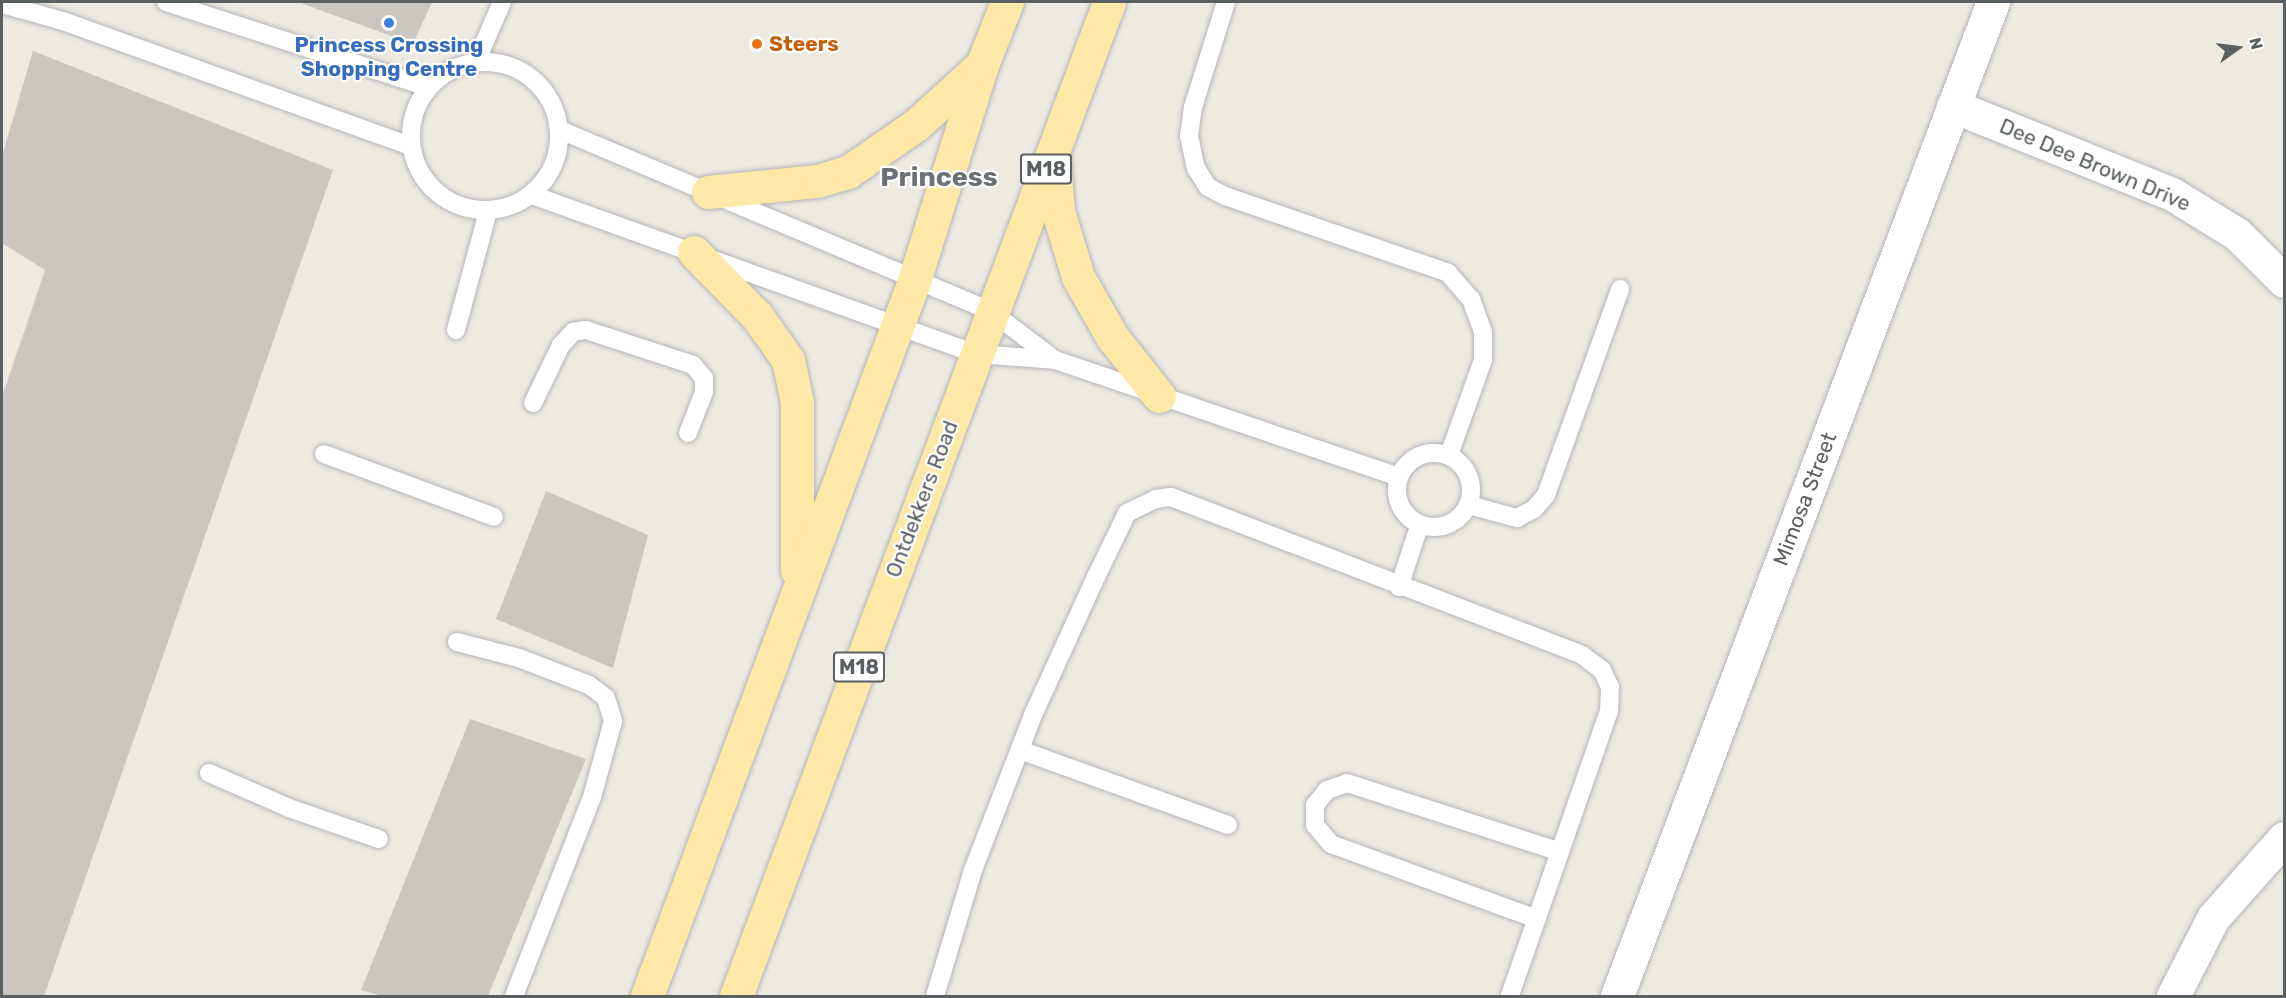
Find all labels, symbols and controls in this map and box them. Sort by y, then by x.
marker: Princess Crossing Shopping Centre [382,16,396,30]
north arrow [2208,18,2268,78]
place label: Steers [769,31,839,57]
place label: Princess Crossing Shopping Centre [295,32,483,82]
text: N [2245,36,2267,51]
marker: Steers [750,37,764,51]
street label: Dee Dee Brown Drive [1996,113,2194,217]
road number: M18 [1019,152,1073,186]
district label: Princess [880,162,998,194]
street label: Ontdekkers Road [881,417,963,581]
street label: Mimosa Street [1768,429,1842,569]
road number: M18 [832,650,886,684]

